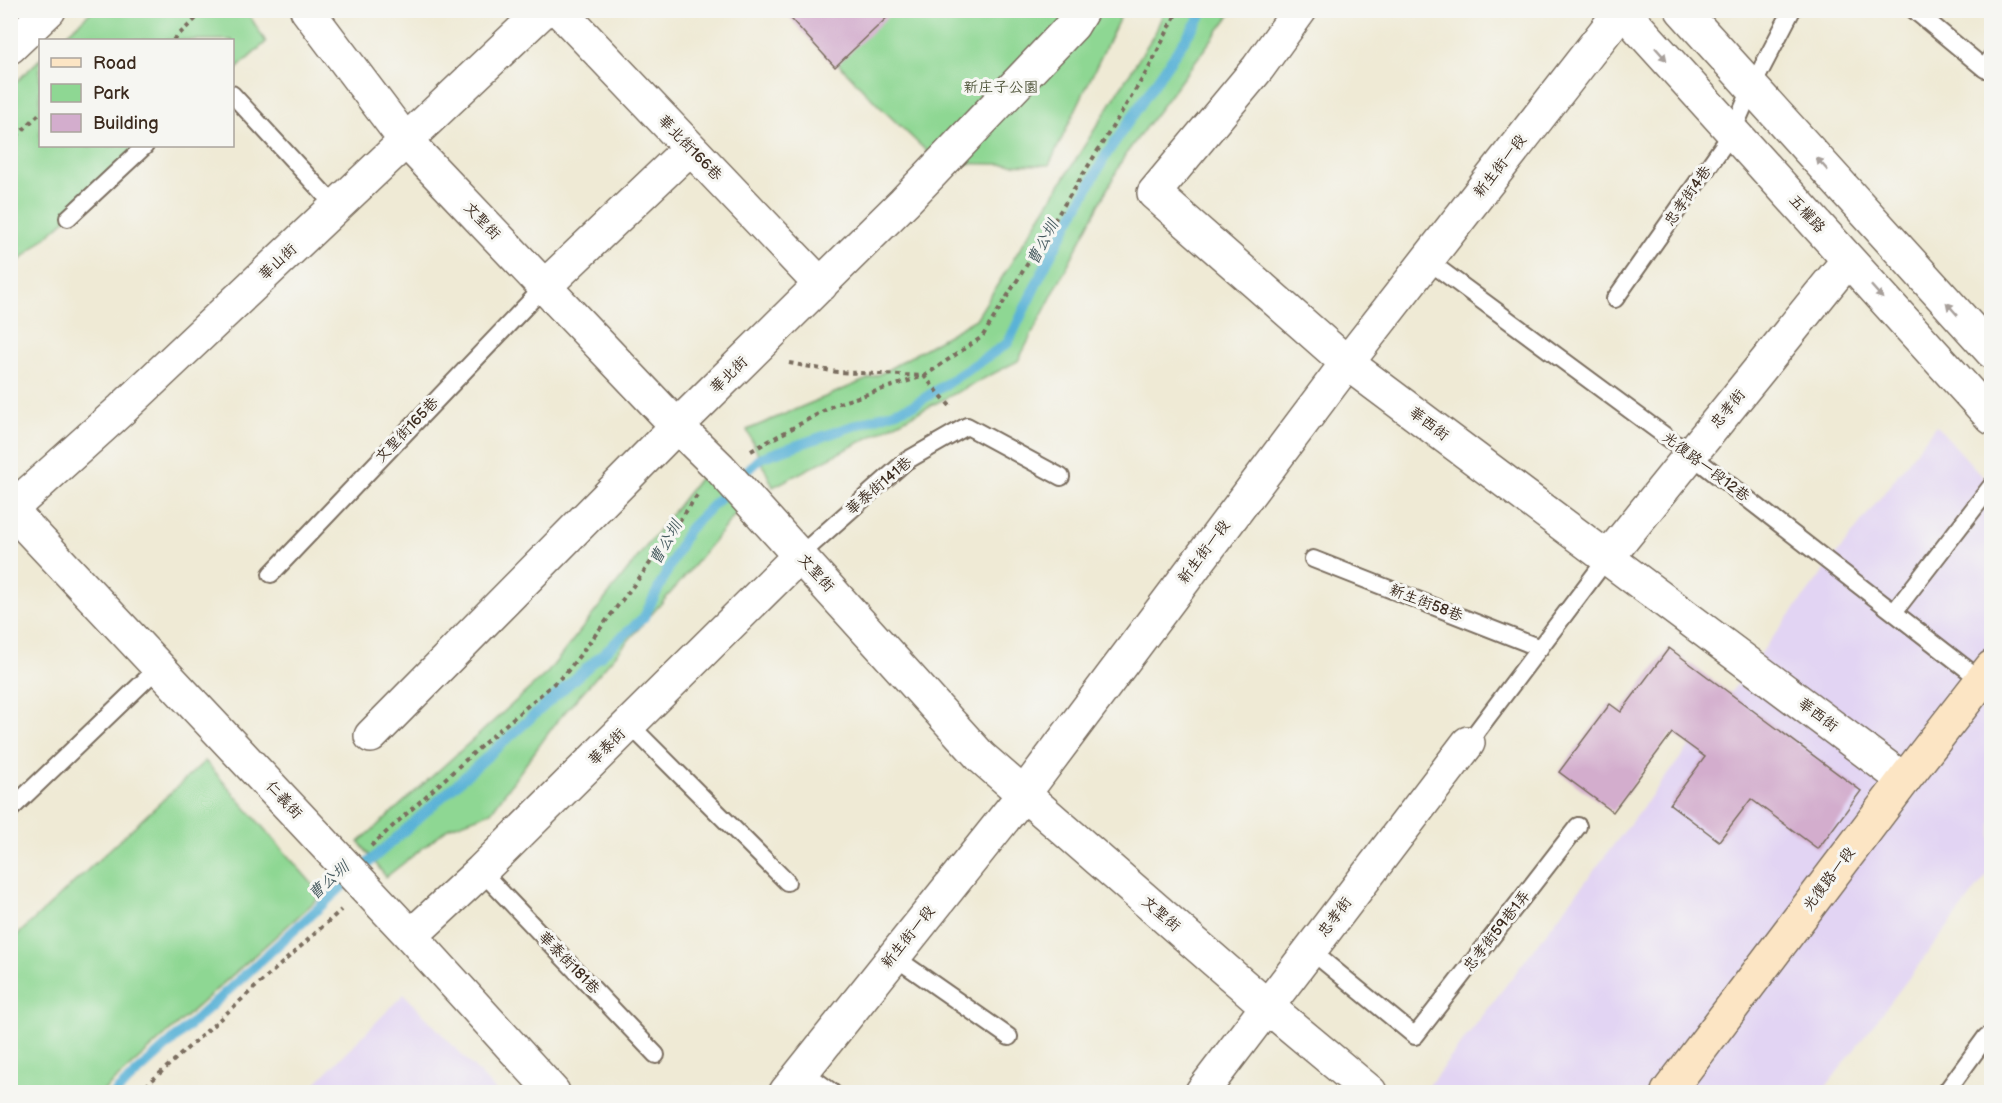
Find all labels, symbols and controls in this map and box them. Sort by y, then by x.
legend [39,39,234,147]
one-way arrow [1654,46,1667,61]
text: Road [93,53,137,74]
park label: 新庄子公園 [963,78,1039,97]
text: Park [93,83,129,104]
street label: 華北街166巷 [654,111,726,185]
text: Building [93,113,159,134]
street label: 新生街一段 [1469,131,1531,201]
one-way arrow [1816,157,1829,172]
street label: 忠孝街4巷 [1660,162,1716,230]
street label: 五權路 [1785,191,1829,237]
street label: 文聖街 [460,198,504,244]
water label: 曹公圳 [1023,216,1064,269]
street label: 華山街 [255,240,301,284]
one-way arrow [1870,284,1884,299]
one-way arrow [1946,302,1959,317]
street label: 華北街 [706,353,752,397]
street label: 忠孝街 [1706,386,1750,432]
street label: 文聖街165巷 [371,393,443,467]
street label: 華西街 [1405,403,1453,445]
street label: 光復路一段12巷 [1658,428,1754,506]
street label: 華泰街141巷 [842,453,916,519]
water label: 曹公圳 [646,516,687,569]
street label: 新生街一段 [1174,516,1234,588]
street label: 文聖街 [794,550,838,596]
street label: 新生街58巷 [1386,580,1466,626]
street label: 華西街 [1794,694,1842,736]
street label: 華泰街 [584,724,630,770]
street label: 仁義街 [262,777,306,823]
street label: 光復路一段 [1799,843,1859,915]
water label: 曹公圳 [305,857,355,904]
street label: 忠孝街59巷1弄 [1459,887,1535,975]
street label: 文聖街 [1138,892,1184,936]
street label: 忠孝街 [1314,893,1356,941]
street label: 新生街一段 [877,902,939,972]
street label: 華泰街181巷 [534,927,604,999]

